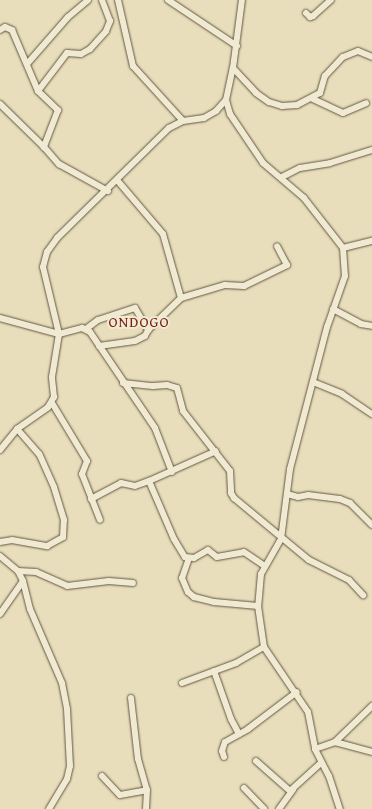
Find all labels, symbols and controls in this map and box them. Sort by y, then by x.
district label: ONDOGO [108,313,170,331]

